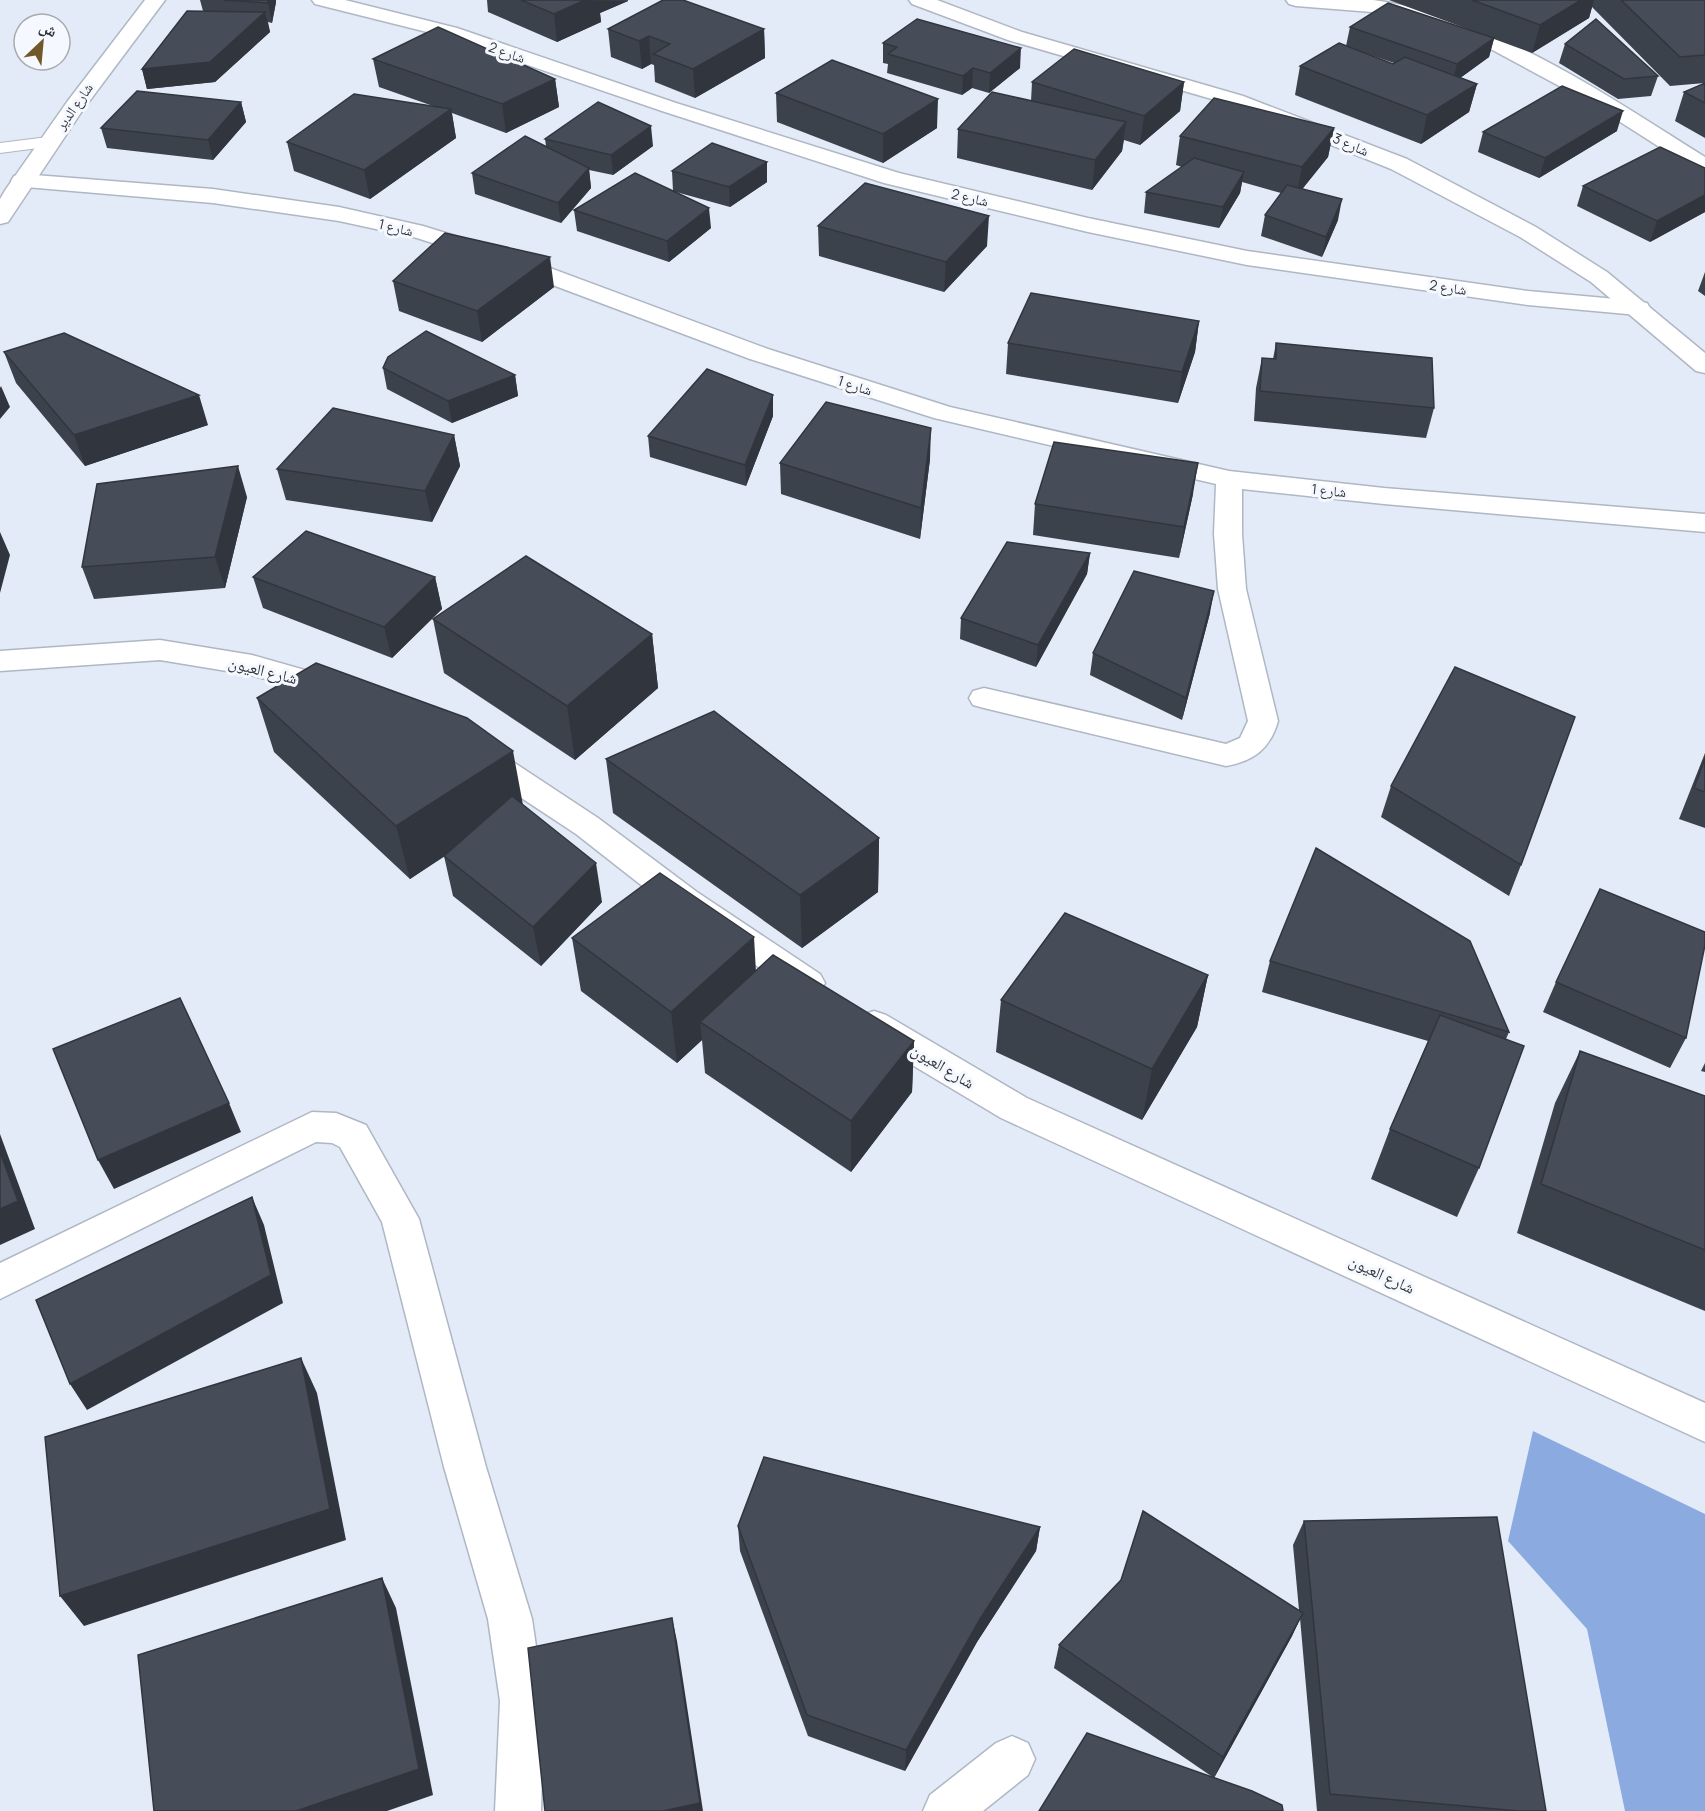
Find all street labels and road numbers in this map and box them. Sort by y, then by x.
street label: شارع 2 [486,37,528,68]
street label: شارع الدير [50,79,98,134]
street label: شارع 3 [1330,128,1372,161]
street label: شارع 2 [949,184,990,211]
street label: شارع 1 [377,214,415,241]
street label: شارع 2 [1428,275,1468,300]
street label: شارع 1 [835,371,875,400]
street label: شارع 1 [1311,479,1347,502]
street label: شارع العيون [226,651,300,689]
street label: شارع العيون [907,1039,979,1093]
street label: شارع العيون [1346,1249,1418,1299]

